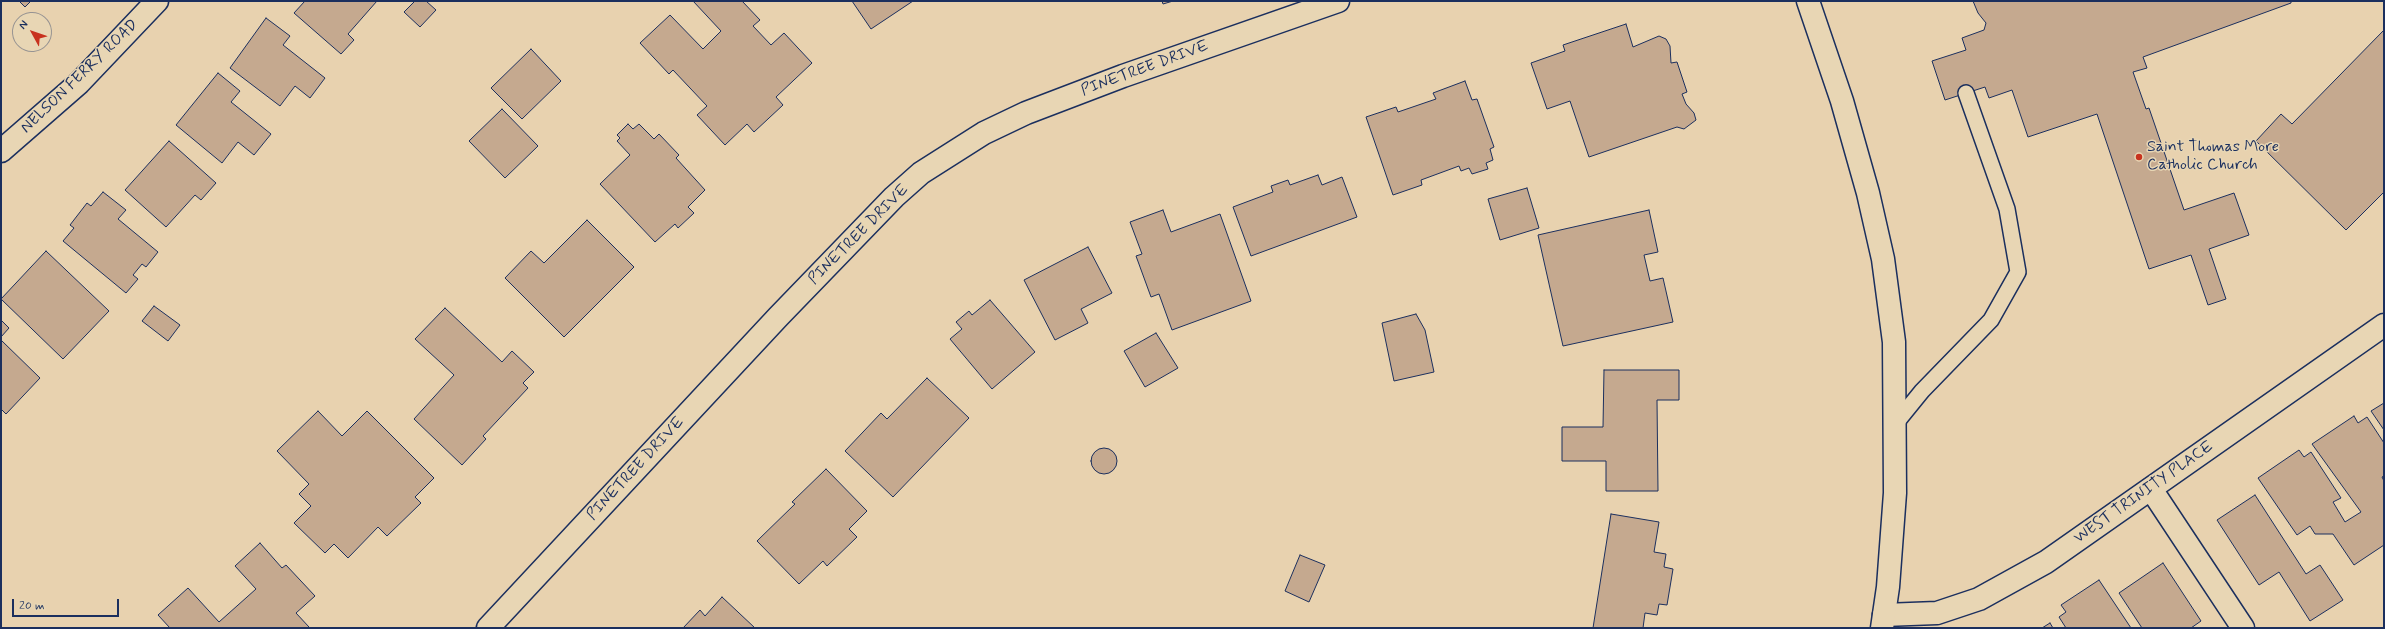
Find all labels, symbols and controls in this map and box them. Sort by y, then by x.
north arrow [12,12,52,52]
street label: NELSON FERRY ROAD [17,16,143,138]
street label: PINETREE DRIVE [1079,37,1211,101]
place label: Saint Thomas More Catholic Church [2147,138,2279,176]
marker: Saint Thomas More Catholic Church [2134,152,2144,162]
street label: PINETREE DRIVE [805,181,913,289]
street label: PINETREE DRIVE [583,413,689,525]
street label: WEST TRINITY PLACE [2071,438,2217,548]
scale bar [14,591,121,617]
text: 20 m [19,598,45,614]

